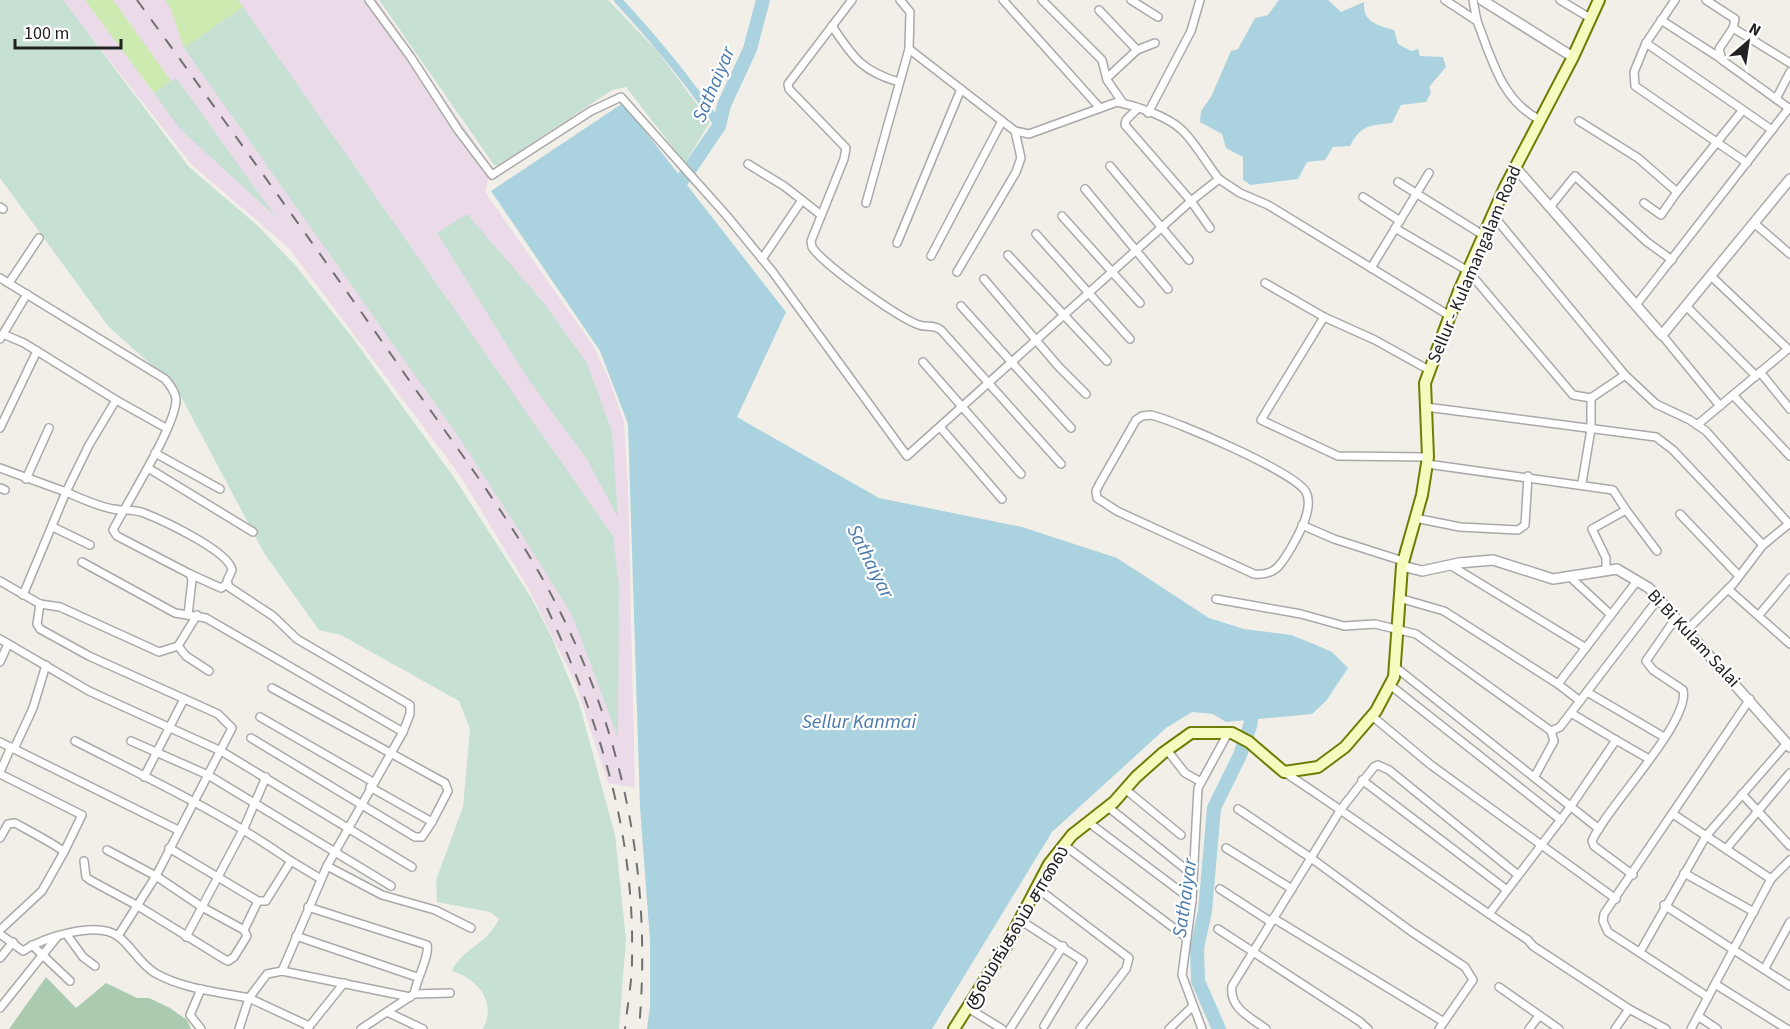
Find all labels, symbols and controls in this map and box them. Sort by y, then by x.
scale bar [15,12,122,50]
north arrow [1718,12,1778,72]
text: N [1745,18,1765,42]
text: 100 m [24,21,69,46]
water label: Sathaiyar [685,41,743,127]
street label: Sellur - Kulamangalam Road [1421,161,1528,367]
water label: Sathaiyar [840,520,901,604]
street label: Bi Bi Kulam Salai [1641,584,1746,693]
water label: Sellur Kanmai [802,708,917,736]
street label: குலமங்கலம் சாலை [958,841,1075,1014]
water label: Sathaiyar [1166,856,1205,940]

